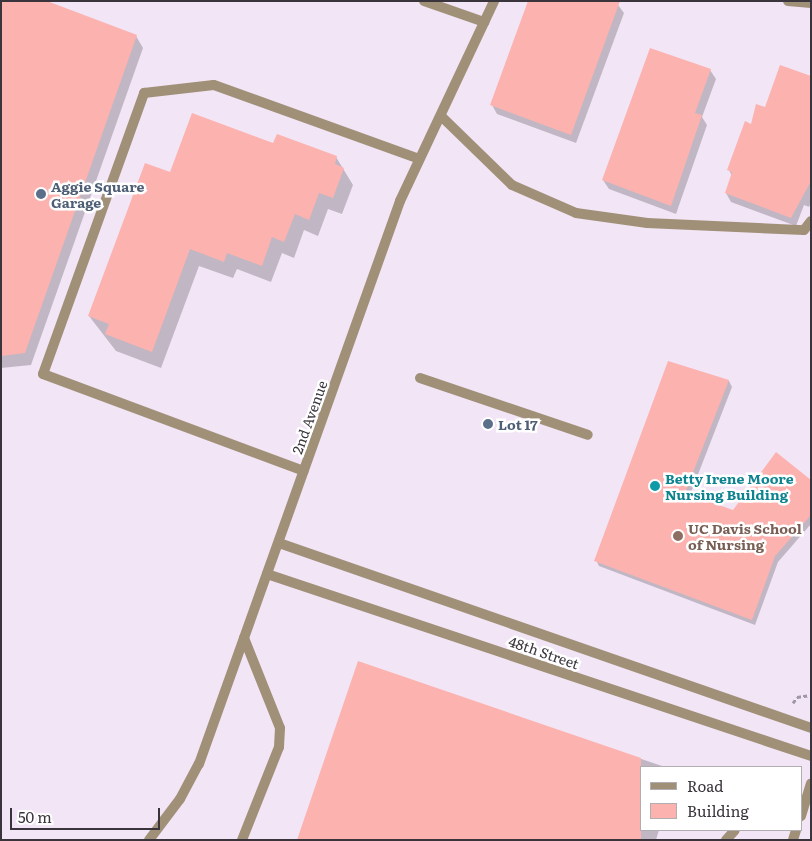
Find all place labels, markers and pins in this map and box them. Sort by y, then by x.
place label: Aggie Square Garage [51,178,145,210]
marker: Aggie Square Garage [35,188,47,200]
place label: Lot 17 [498,416,538,432]
marker: Lot 17 [482,418,494,430]
place label: Betty Irene Moore Nursing Building [665,470,794,502]
marker: Betty Irene Moore Nursing Building [649,480,661,492]
place label: UC Davis School of Nursing [688,520,802,552]
marker: UC Davis School of Nursing [672,530,684,542]

